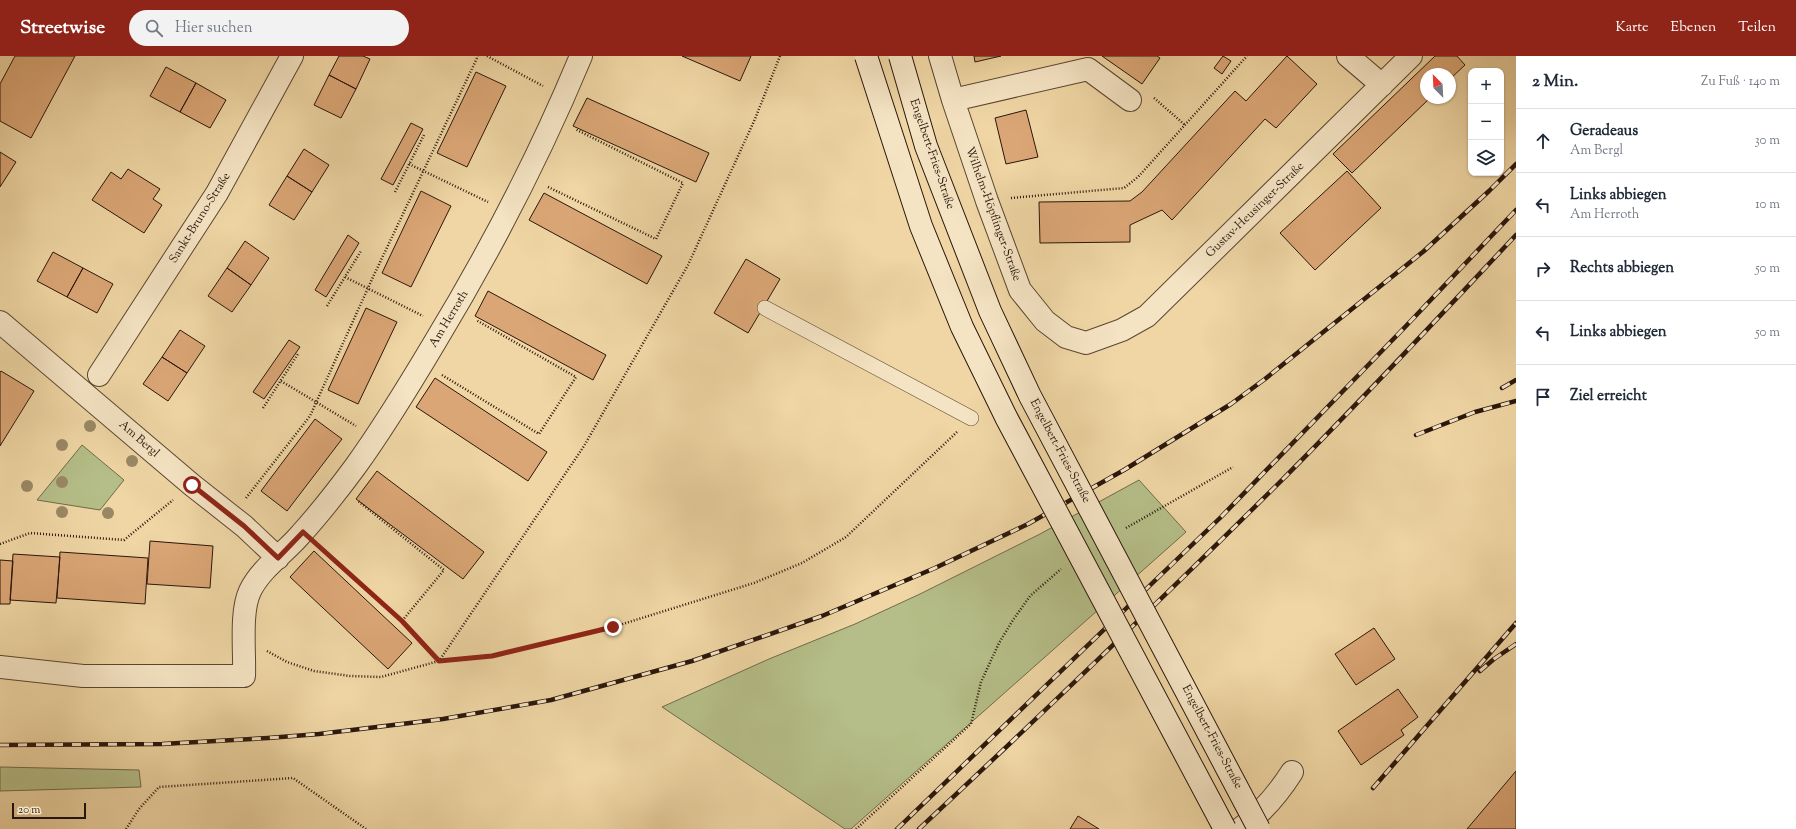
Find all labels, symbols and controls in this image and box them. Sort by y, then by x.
search box [129,10,409,46]
text: Streetwise [20,15,105,42]
icon: search [143,17,165,39]
text: Hier suchen [175,18,253,39]
text: Karte [1616,18,1649,38]
text: Ebenen [1671,18,1716,38]
text: Teilen [1738,18,1776,38]
north arrow [1420,68,1456,104]
map controls [1468,68,1504,176]
button: + [1468,68,1504,104]
text: 2 Min. [1532,70,1578,94]
text: Zu Fuß · 140 m [1701,73,1780,91]
street label: Engelbert-Fries-Straße [905,96,959,212]
button: − [1468,104,1504,140]
text: Geradeaus [1570,121,1638,142]
icon: ahead [1532,130,1554,152]
text: 30 m [1754,132,1780,150]
button: layers [1468,140,1504,176]
text: Am Bergl [1570,142,1623,160]
street label: Wilhelm-Höpflinger-Straße [960,144,1026,284]
street label: Gustav-Heusinger-Straße [1202,158,1309,262]
street label: Sankt-Bruno-Straße [165,169,235,267]
text: Links abbiegen [1570,185,1667,206]
icon: left [1532,194,1554,216]
text: 10 m [1755,196,1780,214]
text: Am Herroth [1570,206,1639,224]
icon: right [1532,258,1554,280]
text: Rechts abbiegen [1570,258,1674,279]
text: 50 m [1755,260,1780,278]
street label: Am Herroth [425,287,473,351]
icon: left [1532,322,1554,344]
text: Links abbiegen [1570,322,1667,343]
text: 50 m [1755,324,1780,342]
icon: arrive [1532,386,1554,408]
text: Ziel erreicht [1570,386,1647,407]
street label: Engelbert-Fries-Straße [1025,396,1095,507]
street label: Am Bergl [115,416,164,462]
route start [183,476,201,494]
route end [604,618,622,636]
street label: Engelbert-Fries-Straße [1177,682,1247,793]
scale bar [12,801,86,820]
text: 20 m [18,802,40,818]

